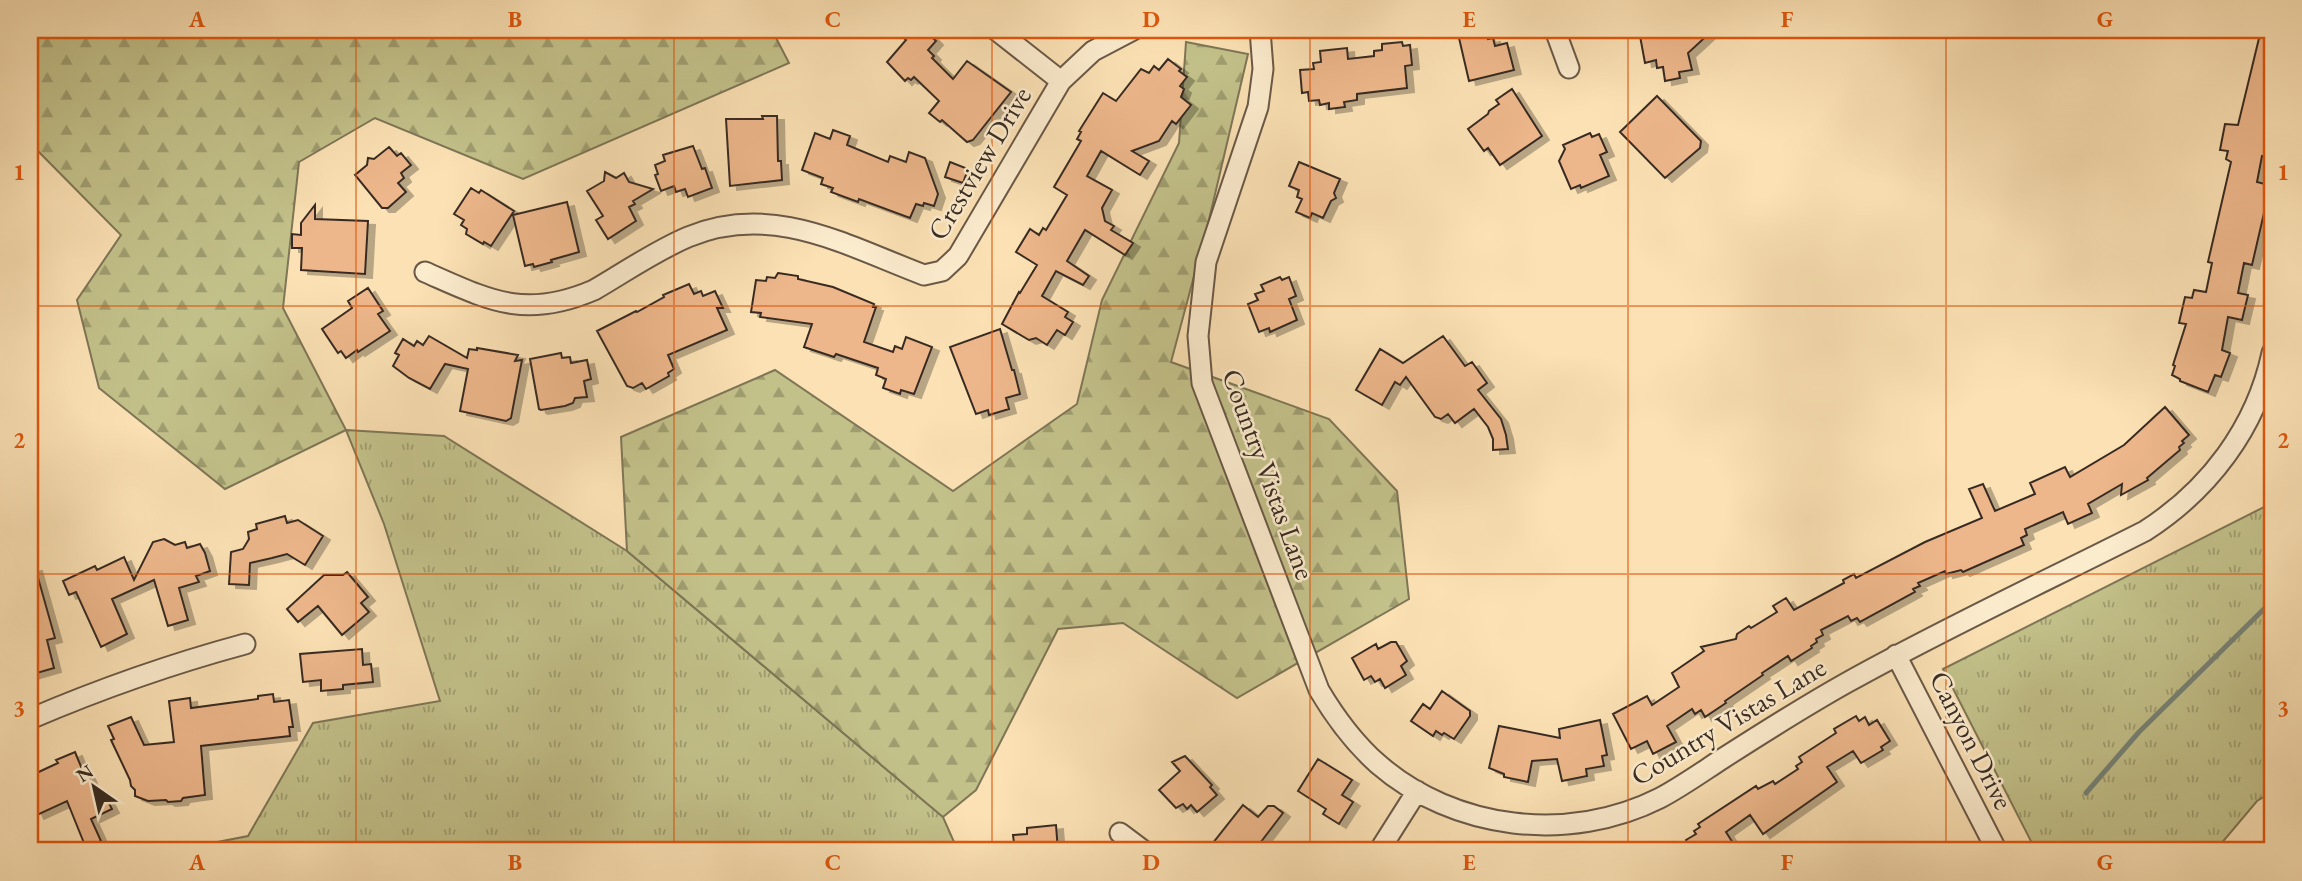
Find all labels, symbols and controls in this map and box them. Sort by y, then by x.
text: A [188,4,206,34]
text: B [508,4,522,34]
text: C [825,4,841,34]
text: D [1142,4,1160,34]
text: E [1462,4,1476,34]
text: F [1781,4,1794,34]
text: G [2097,4,2113,34]
street label: Crestview Drive [919,80,1039,246]
text: 1 [13,157,25,187]
text: 1 [2277,157,2289,187]
street label: Country Vistas Lane [1214,364,1324,584]
text: 2 [13,425,25,455]
text: 2 [2277,425,2289,455]
street label: Country Vistas Lane [1624,649,1832,793]
street label: Canyon Drive [1922,665,2022,815]
text: 3 [13,693,25,723]
text: 3 [2277,693,2289,723]
north arrow [60,752,130,822]
text: N [71,758,99,788]
text: A [188,847,206,877]
text: B [508,847,522,877]
text: C [825,847,841,877]
text: D [1142,847,1160,877]
text: E [1462,847,1476,877]
text: F [1781,847,1794,877]
text: G [2097,847,2113,877]

